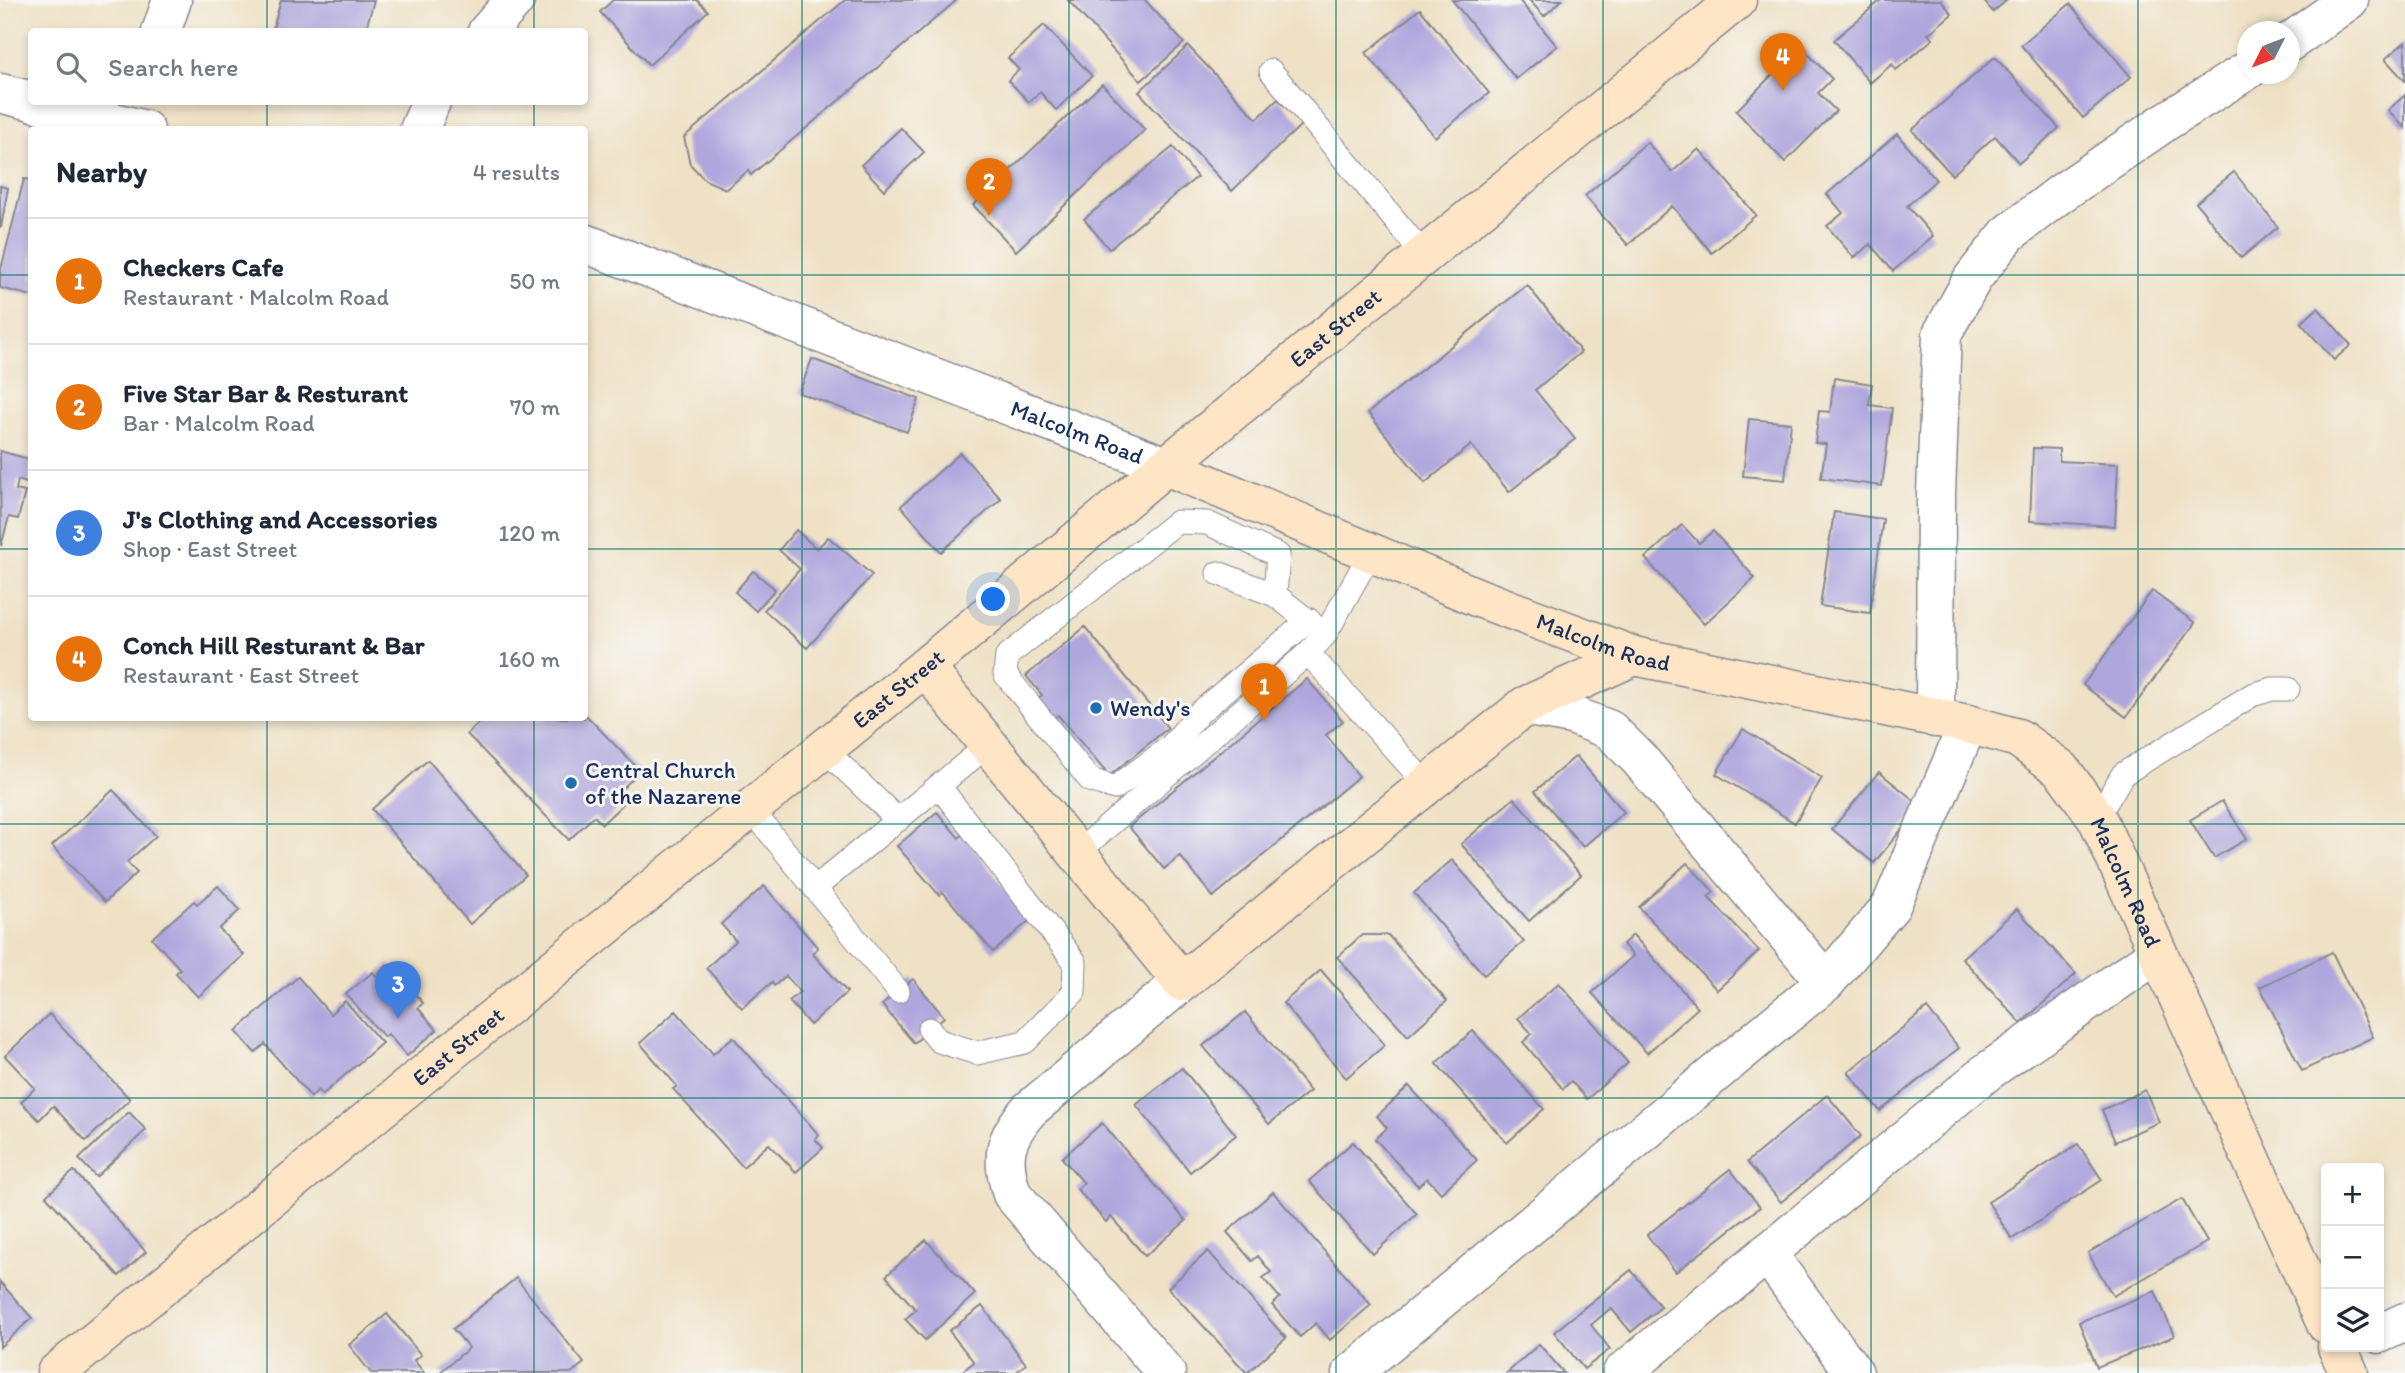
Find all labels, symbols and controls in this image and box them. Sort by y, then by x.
north arrow [2237,21,2300,84]
search box [28,28,588,105]
pin: 4 [1760,33,1806,91]
icon: search [52,48,90,86]
text: Search here [108,51,238,83]
text: Nearby [56,153,147,190]
text: 4 results [473,158,560,186]
pin: 2 [966,158,1012,216]
text: Checkers Cafe [123,251,284,283]
text: 1 [74,267,84,295]
text: 50 m [509,267,560,295]
street label: East Street [1284,282,1387,373]
text: Restaurant · Malcolm Road [123,283,389,311]
text: Five Star Bar & Resturant [123,377,408,409]
text: 2 [73,393,85,421]
text: 70 m [510,393,560,421]
street label: Malcolm Road [1007,394,1147,470]
text: Bar · Malcolm Road [123,409,314,437]
text: J's Clothing and Accessories [123,503,438,535]
text: 3 [73,519,85,547]
text: 120 m [499,519,560,547]
text: Shop · East Street [123,535,297,563]
your location [976,582,1010,616]
street label: Malcolm Road [1533,607,1673,677]
text: Conch Hill Resturant & Bar [123,629,425,661]
street label: East Street [847,643,950,734]
text: 4 [72,645,86,673]
text: 160 m [498,645,560,673]
text: Restaurant · East Street [123,661,359,689]
pin: 1 [1241,663,1287,721]
place label: Wendy's [1110,694,1191,722]
marker: Wendy's [1088,700,1104,716]
place label: Central Church of the Nazarene [585,756,741,810]
marker: Central Church of the Nazarene [563,775,579,791]
street label: Malcolm Road [2084,813,2168,951]
pin: 3 [375,961,421,1019]
street label: East Street [407,1001,510,1092]
map controls [2321,1163,2384,1352]
button: + [2321,1163,2384,1226]
button: − [2321,1226,2384,1289]
button: layers [2321,1289,2384,1352]

